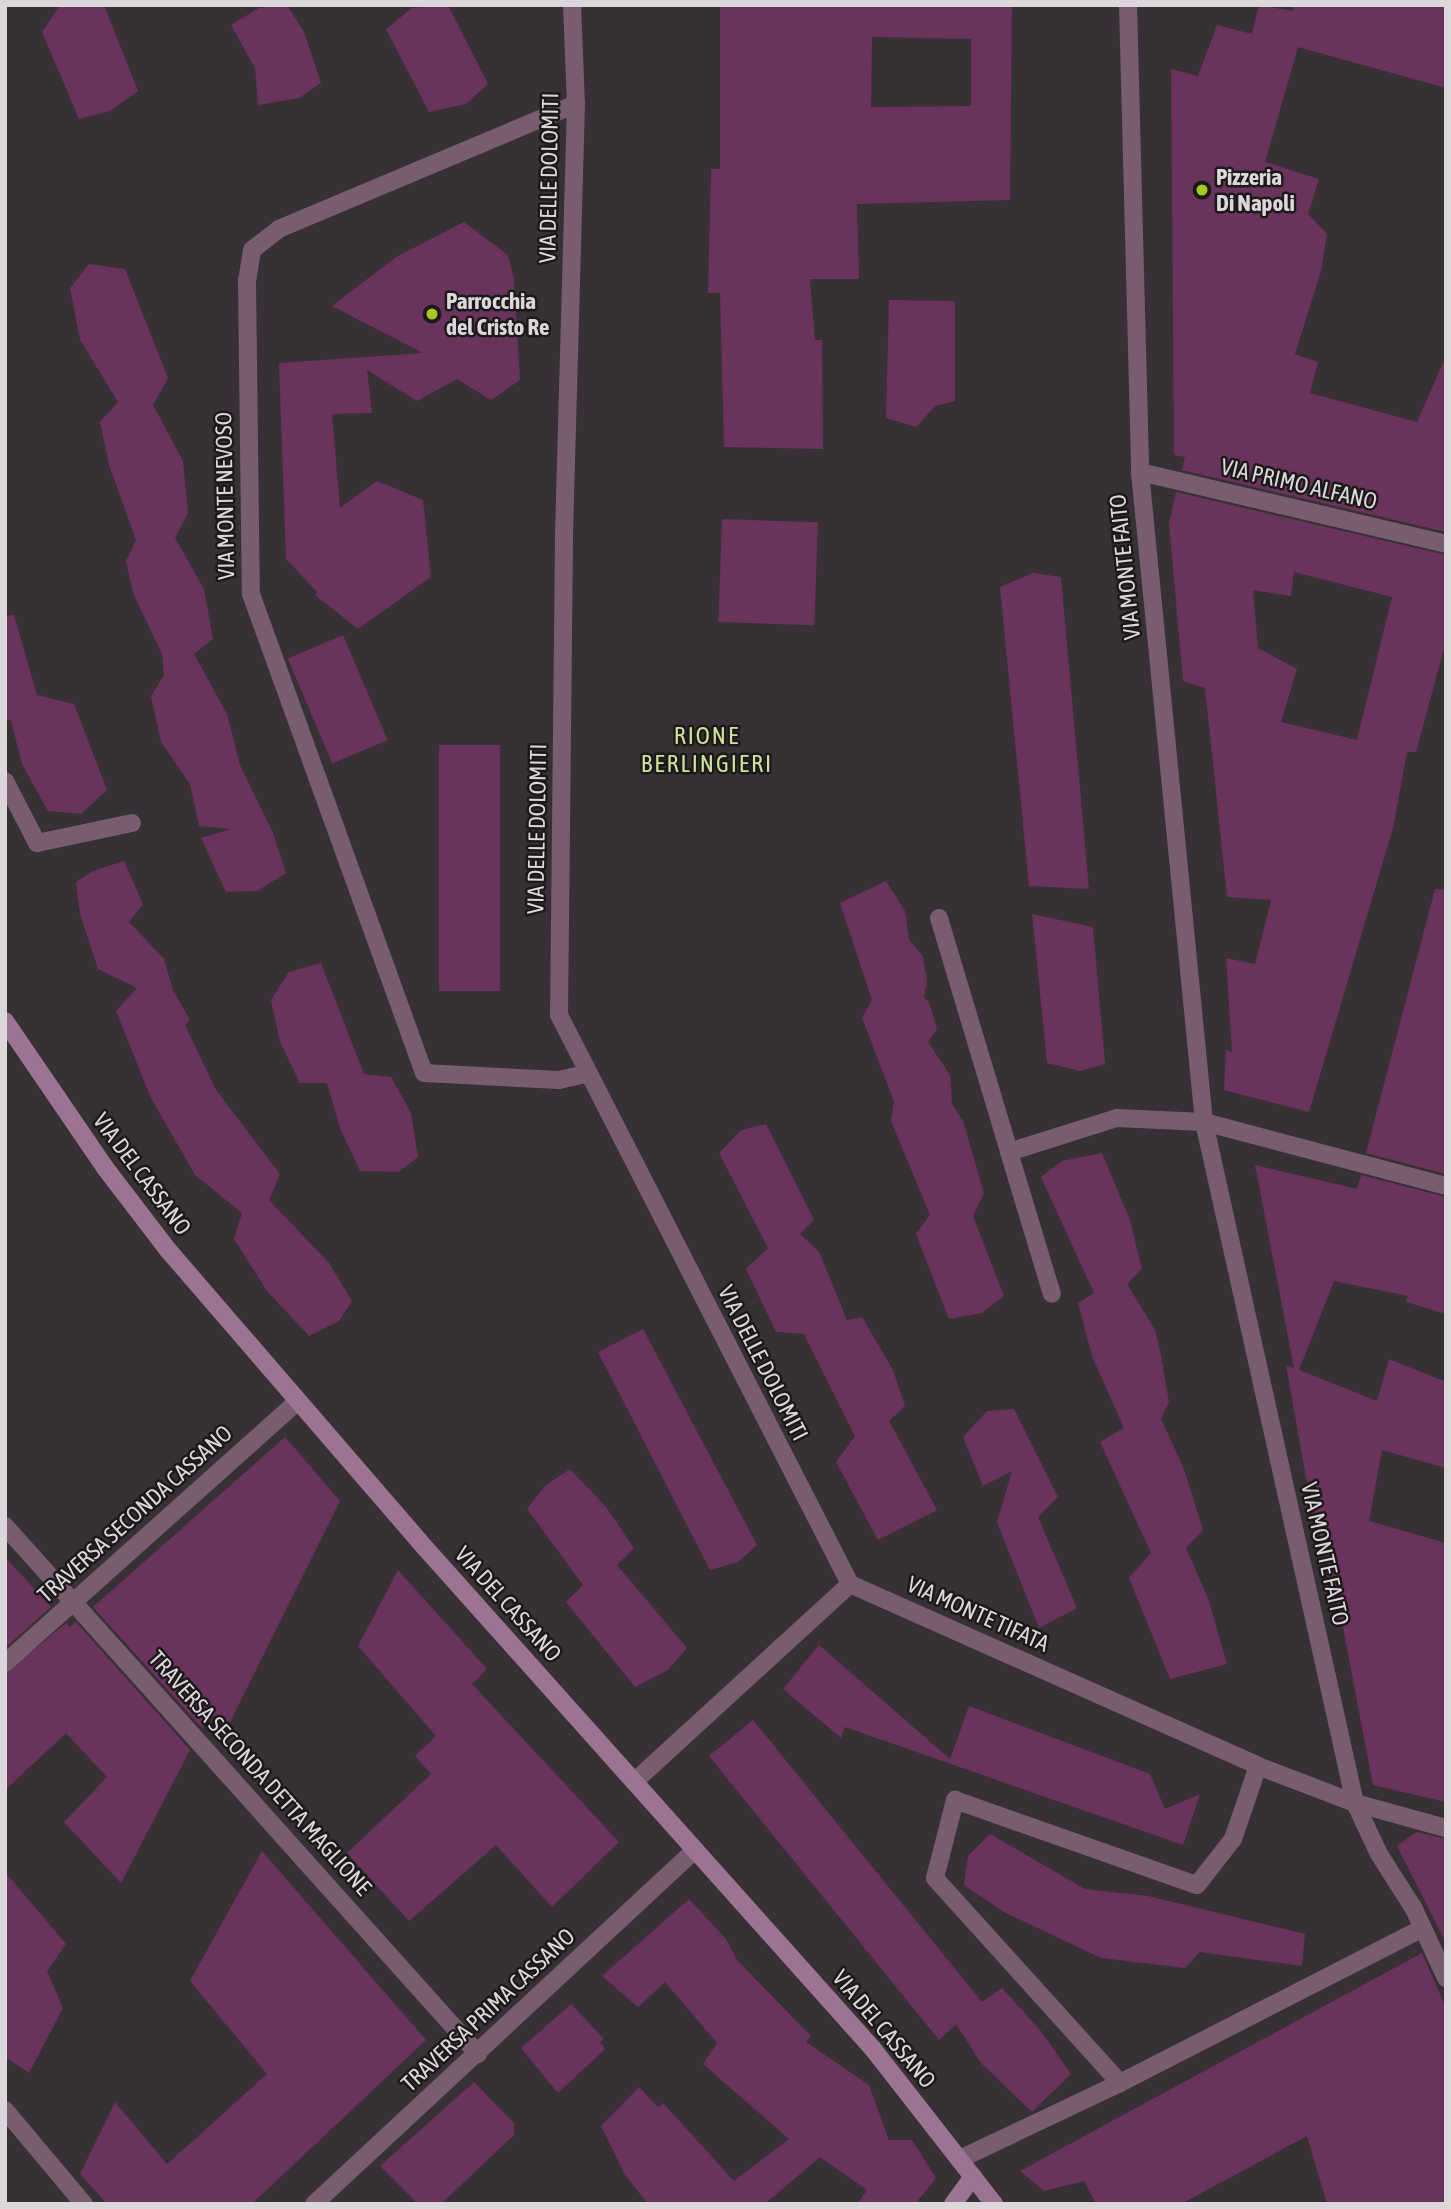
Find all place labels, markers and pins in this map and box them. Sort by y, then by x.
place label: Pizzeria Di Napoli [1216,163,1295,217]
marker: Pizzeria Di Napoli [1194,182,1210,198]
place label: Parrocchia del Cristo Re [446,287,549,341]
marker: Parrocchia del Cristo Re [424,306,440,322]

